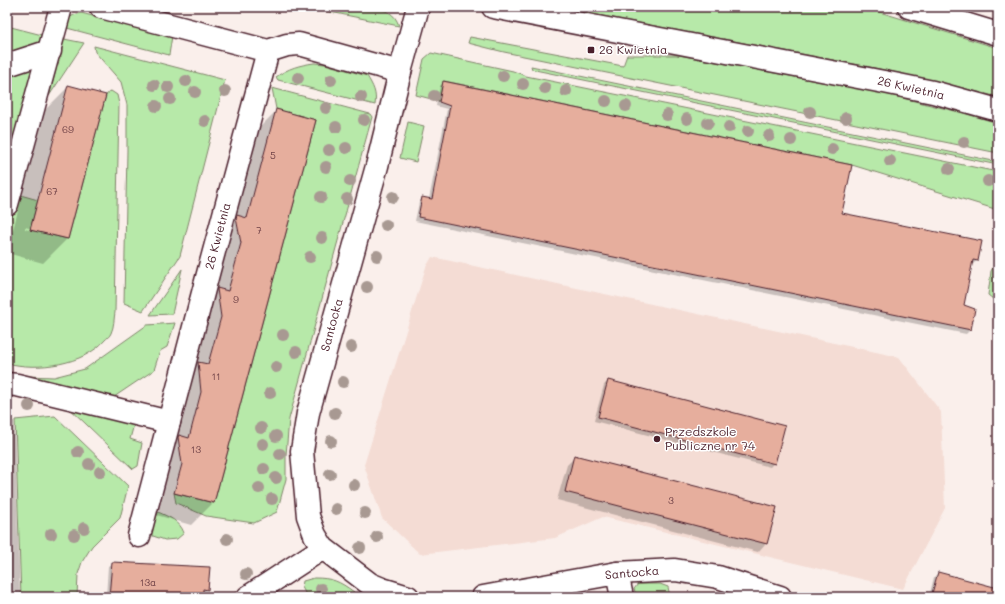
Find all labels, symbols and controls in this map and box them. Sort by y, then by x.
place label: 26 Kwietnia [599,41,668,57]
marker: 26 Kwietnia [586,45,596,55]
street label: 26 Kwietnia [876,72,946,103]
house number: 69 [62,122,74,136]
house number: 5 [270,148,276,162]
house number: 67 [46,184,58,198]
street label: 26 Kwietnia [200,201,234,271]
house number: 7 [256,223,262,237]
house number: 9 [233,292,239,306]
street label: Santocka [316,297,346,353]
house number: 11 [212,369,220,383]
place label: Przedszkole Publiczne nr 74 [665,423,755,453]
marker: Przedszkole Publiczne nr 74 [652,434,662,444]
house number: 13 [191,442,201,456]
house number: 3 [668,493,674,507]
street label: Santocka [604,562,660,582]
house number: 13a [140,575,156,589]

